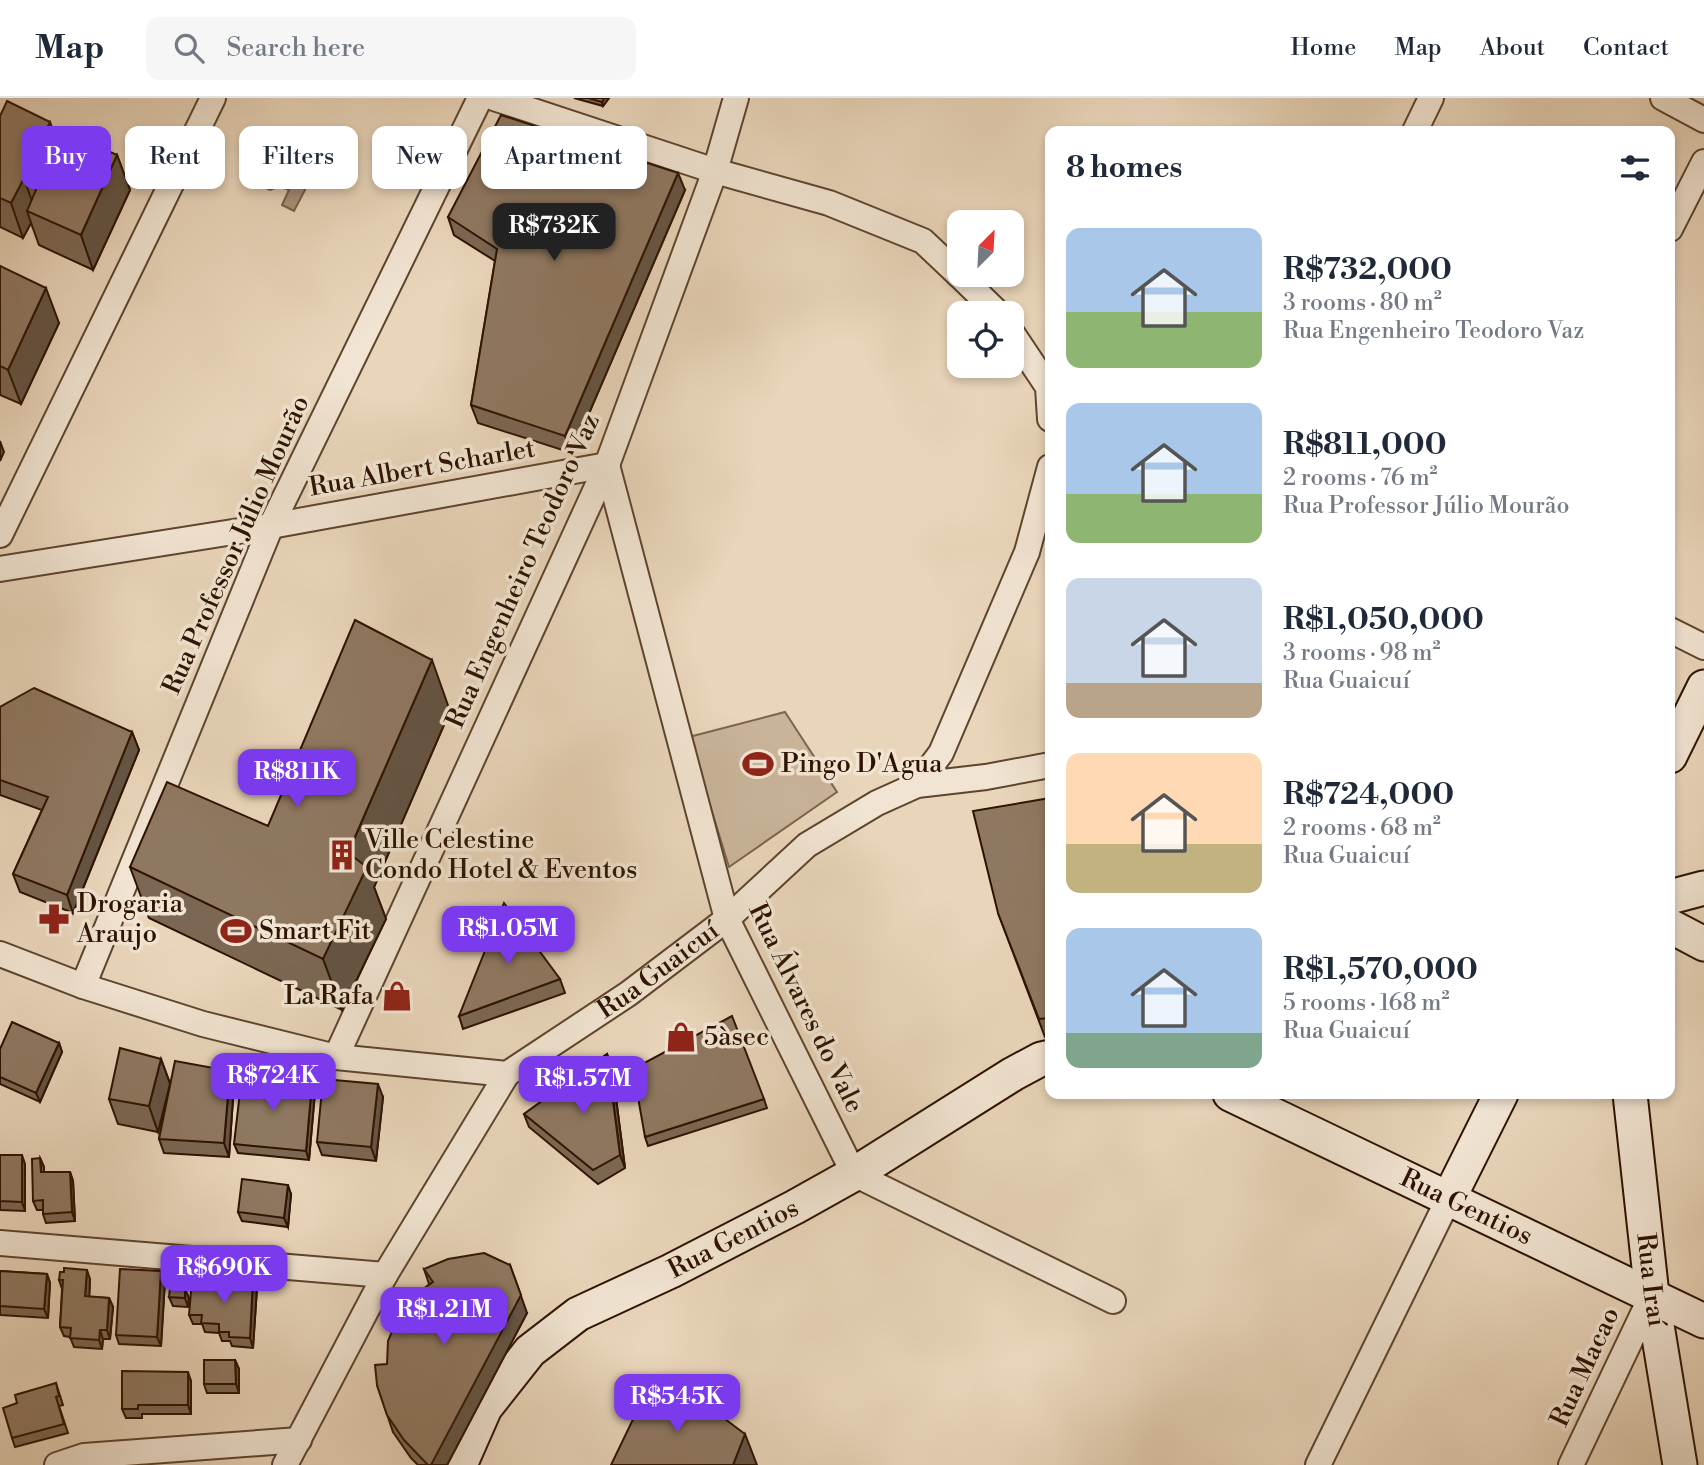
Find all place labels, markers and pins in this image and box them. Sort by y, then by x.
pin: R$732K [497,204,611,263]
sports icon: Pingo D'Agua [741,747,775,781]
place label: Pingo D'Agua [781,748,943,780]
pin: R$811K [240,750,354,809]
place label: Ville Celestine Condo Hotel & Eventos [364,824,637,886]
building icon: Ville Celestine Condo Hotel & Eventos [325,838,359,872]
place label: Drogaria Araujo [76,888,184,950]
pharmacy icon: Drogaria Araujo [37,902,71,936]
pin: R$1.05M [443,906,573,966]
sports icon: Smart Fit [219,914,253,948]
place label: Smart Fit [259,915,371,947]
shop icon: La Rafa [380,979,414,1013]
place label: La Rafa [284,980,375,1012]
shop icon: 5àsec [664,1020,698,1054]
place label: 5àsec [704,1021,769,1053]
pin: R$724K [216,1054,330,1113]
pin: R$1.57M [518,1056,648,1116]
pin: R$690K [167,1246,281,1305]
pin: R$1.21M [379,1288,509,1347]
pin: R$545K [620,1374,734,1434]

